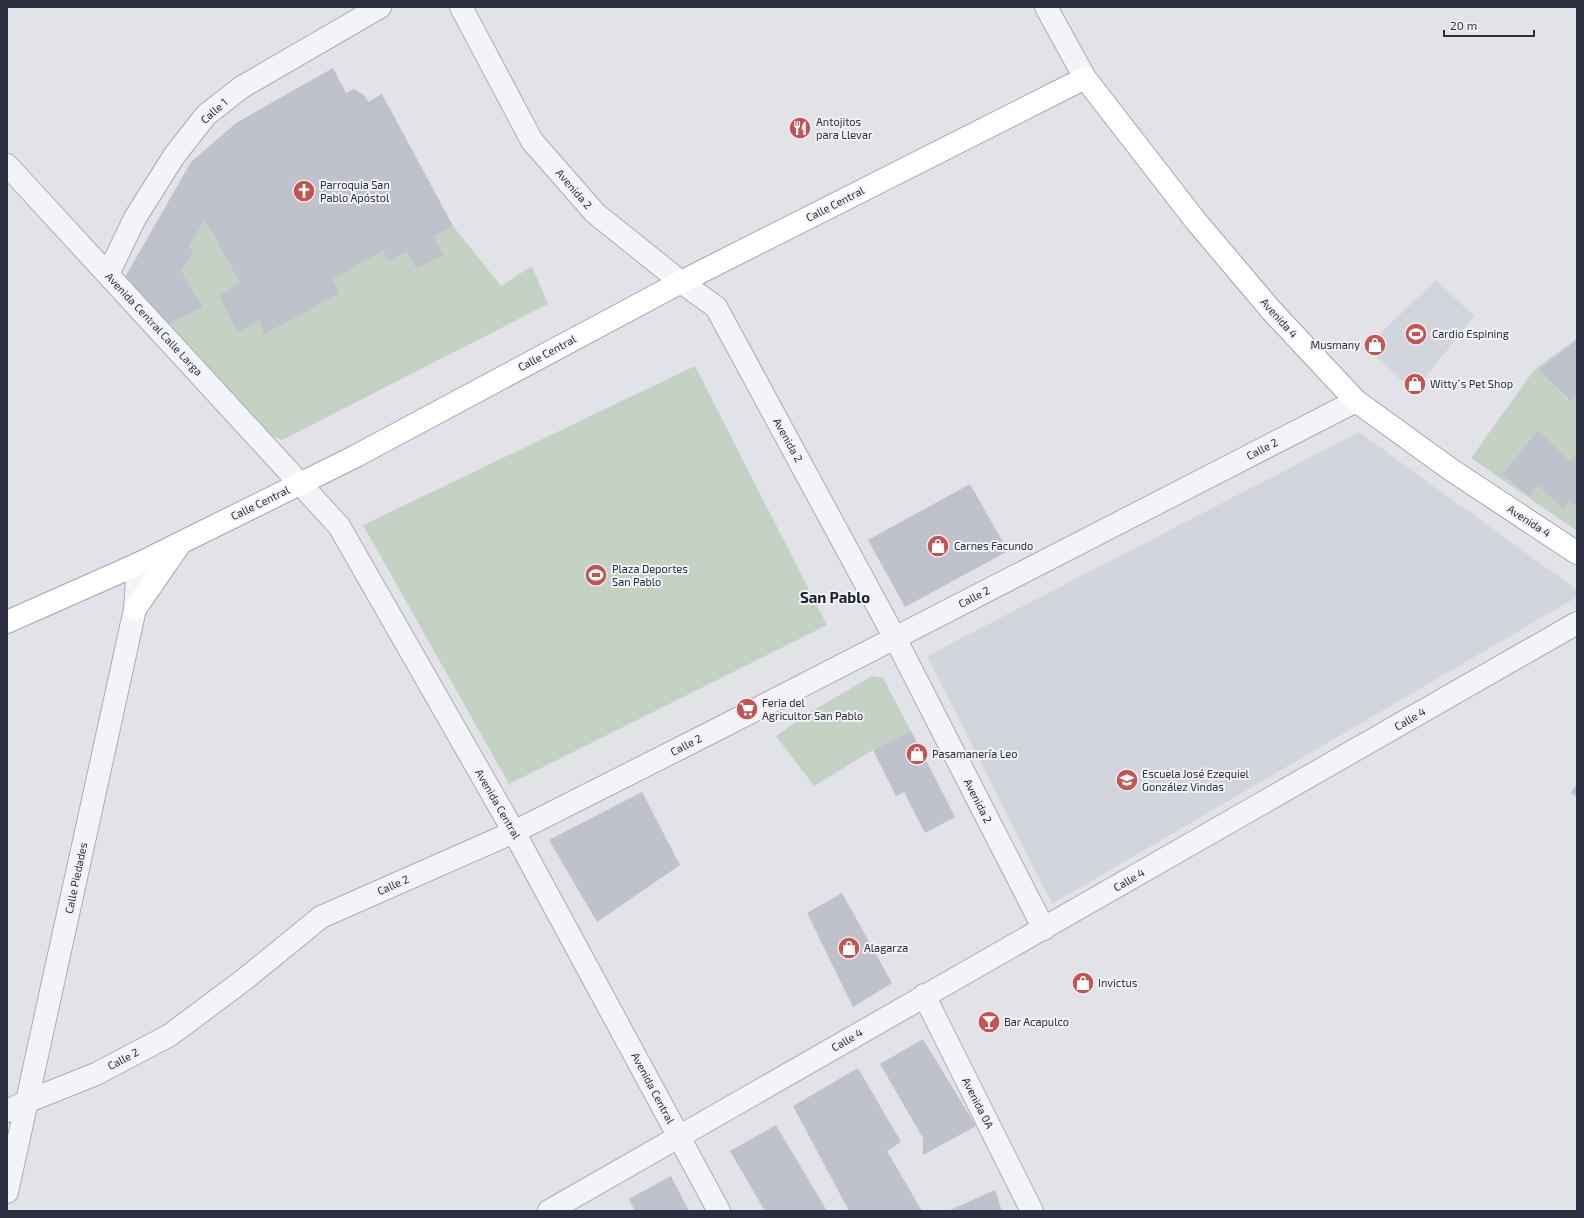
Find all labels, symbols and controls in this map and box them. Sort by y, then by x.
scale bar [1444,12,1534,38]
text: 20 m [1450,18,1477,32]
street label: Calle 1 [198,95,230,126]
restaurant icon: Antojitos para Llevar [787,115,813,141]
place label: Antojitos para Llevar [816,115,873,141]
street label: Avenida 2 [554,166,595,211]
church icon: Parroquia San Pablo Apóstol [291,178,317,204]
place label: Parroquia San Pablo Apóstol [320,178,390,204]
street label: Calle Central [803,183,867,224]
street label: Avenida Central Calle Larga [103,269,206,378]
street label: Avenida 4 [1258,295,1301,340]
sports icon: Cardio Espining [1403,321,1429,347]
place label: Cardio Espining [1432,327,1509,340]
street label: Calle Central [516,332,579,373]
shop icon: Musmany [1362,332,1388,358]
place label: Musmany [1311,338,1360,351]
shop icon: Witty´s Pet Shop [1402,371,1428,397]
place label: Witty´s Pet Shop [1430,377,1513,390]
street label: Avenida 2 [771,415,806,464]
street label: Calle 2 [1244,435,1280,462]
street label: Calle Central [228,482,292,522]
street label: Avenida 4 [1505,502,1554,539]
shop icon: Carnes Facundo [925,533,951,559]
place label: Carnes Facundo [954,539,1033,552]
sports icon: Plaza Deportes San Pablo [583,562,609,588]
place label: Plaza Deportes San Pablo [612,562,688,588]
street label: Calle 2 [956,583,992,610]
district label: San Pablo [800,588,870,606]
supermarket icon: Feria del Agricultor San Pablo [734,696,760,722]
place label: Feria del Agricultor San Pablo [762,696,863,722]
street label: Calle 4 [1392,704,1428,733]
street label: Calle 2 [668,731,704,758]
shop icon: Pasamanería Leo [904,741,930,767]
place label: Pasamanería Leo [932,747,1018,760]
street label: Avenida Central [473,766,524,842]
school or university icon: Escuela José Ezequiel González Vindas [1114,767,1140,793]
place label: Escuela José Ezequiel González Vindas [1142,767,1250,793]
street label: Avenida 2 [962,776,995,825]
street label: Calle Piedades [62,841,89,915]
street label: Calle 4 [1111,865,1147,894]
street label: Calle 2 [375,872,411,897]
shop icon: Alagarza [836,935,862,961]
place label: Alagarza [864,941,908,954]
shop icon: Invictus [1070,970,1096,996]
place label: Invictus [1098,976,1138,989]
bar icon: Bar Acapulco [976,1009,1002,1035]
place label: Bar Acapulco [1004,1015,1069,1028]
street label: Calle 4 [829,1025,865,1054]
street label: Calle 2 [105,1045,141,1072]
street label: Avenida Central [629,1050,678,1126]
street label: Avenida 0A [960,1075,997,1131]

